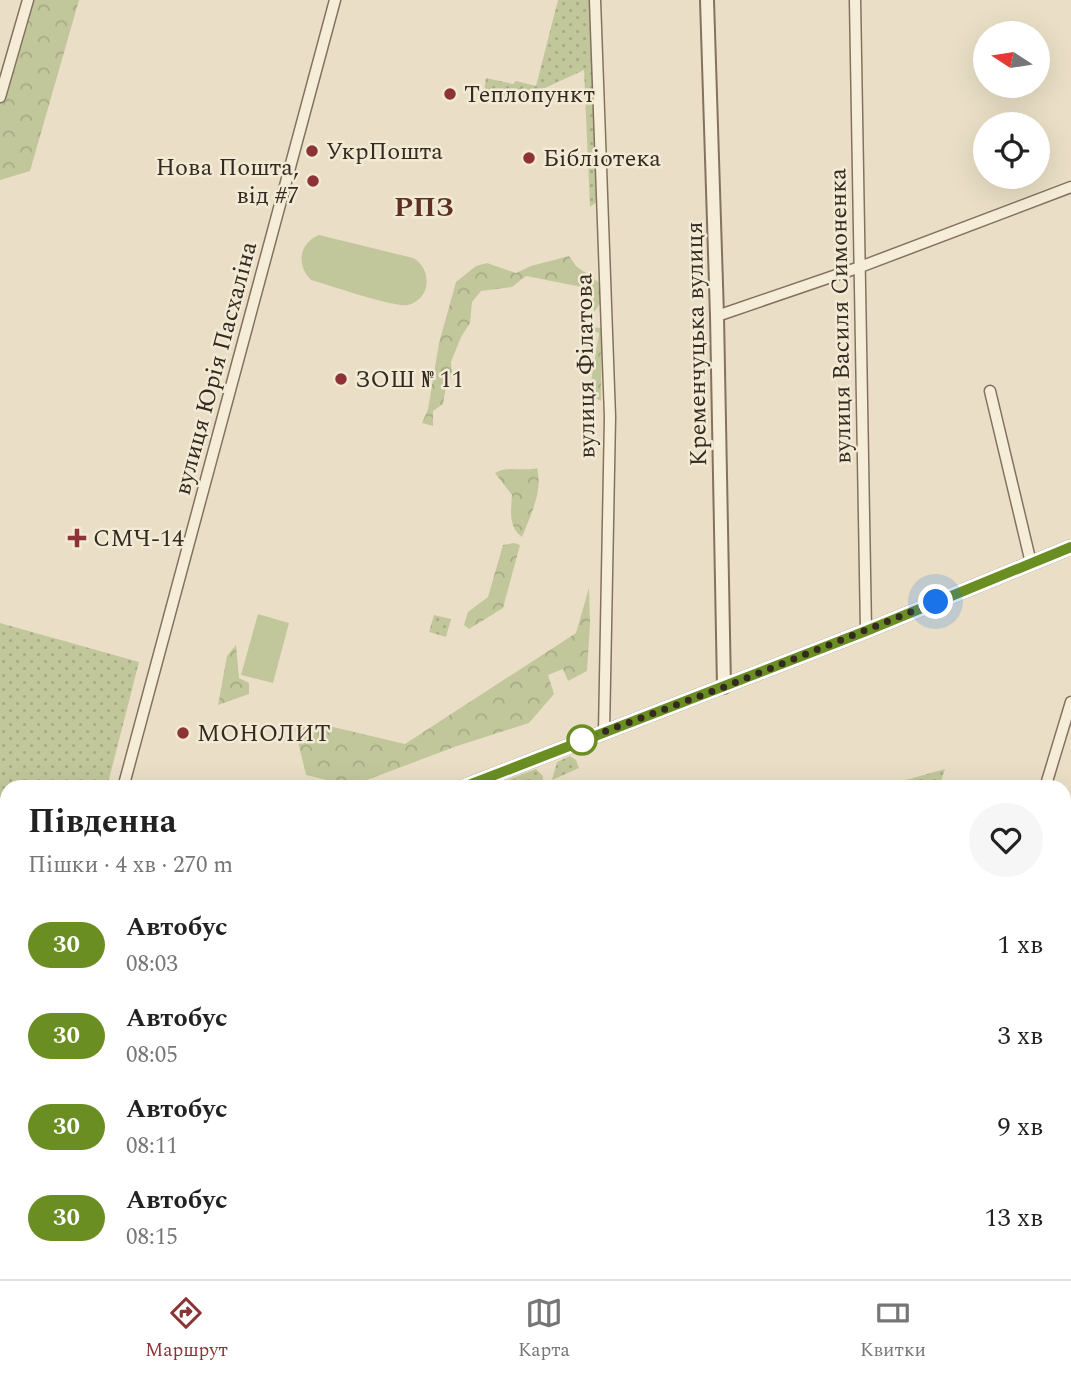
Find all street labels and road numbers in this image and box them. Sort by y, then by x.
street label: вулиця Василя Симоненка [820,168,862,464]
street label: Кременчуцька вулиця [677,221,717,467]
street label: вулиця Юрія Пасхаліна [165,237,267,499]
street label: вулиця Філатова [566,273,606,459]

